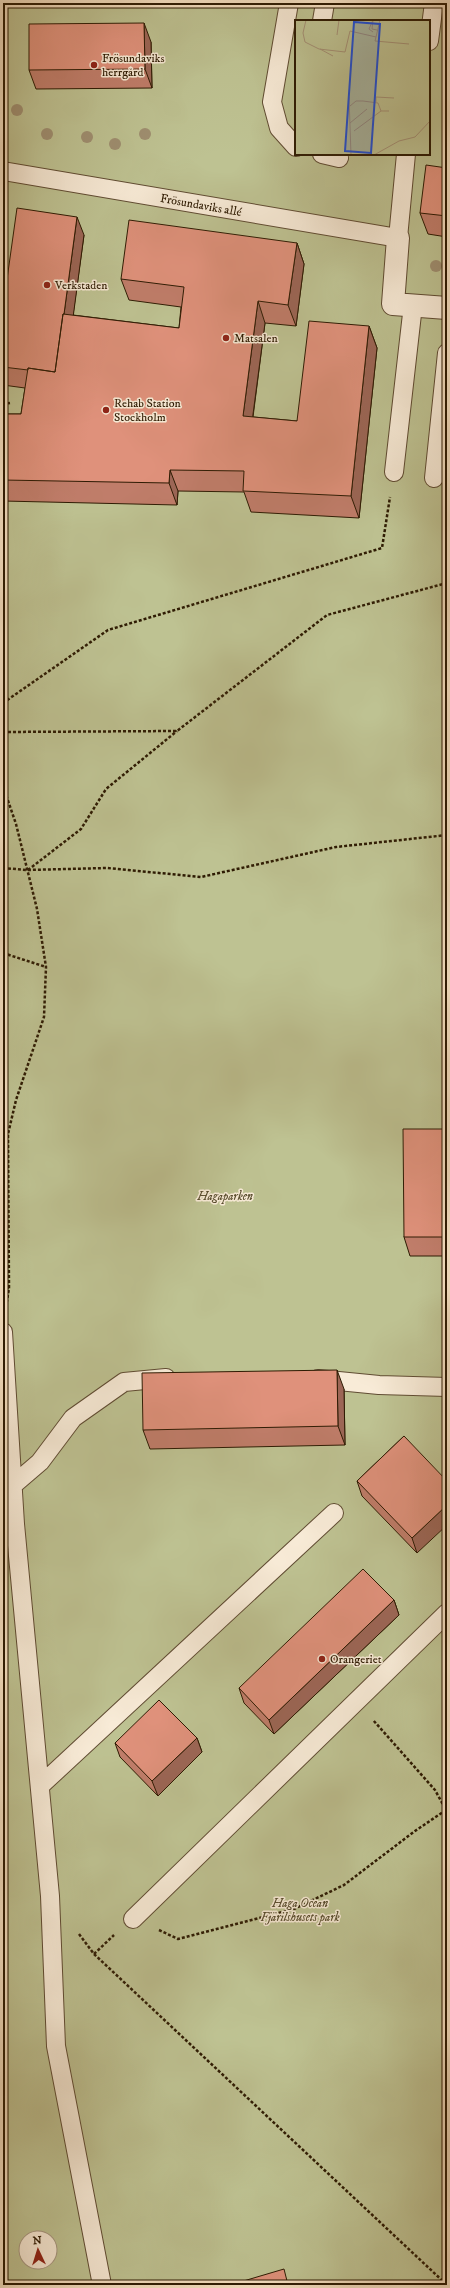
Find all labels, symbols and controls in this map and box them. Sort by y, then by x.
inset map [295,20,430,155]
place label: Frösundaviks herrgård [102,51,164,80]
marker: Frösundaviks herrgård [89,60,99,70]
street label: Frösundaviks allé [159,191,243,220]
place label: Verkstaden [54,278,108,293]
marker: Verkstaden [42,280,52,290]
place label: Matsalen [234,331,279,346]
marker: Matsalen [221,333,231,343]
place label: Rehab Station Stockholm [114,396,181,425]
marker: Rehab Station Stockholm [101,405,111,415]
park label: Hagaparken [196,1189,253,1204]
place label: Orangeriet [330,1652,382,1667]
marker: Orangeriet [317,1654,327,1664]
park label: Haga Ocean Fjärilshusets park [260,1896,340,1925]
north arrow [18,2230,58,2270]
text: N [32,2234,42,2248]

